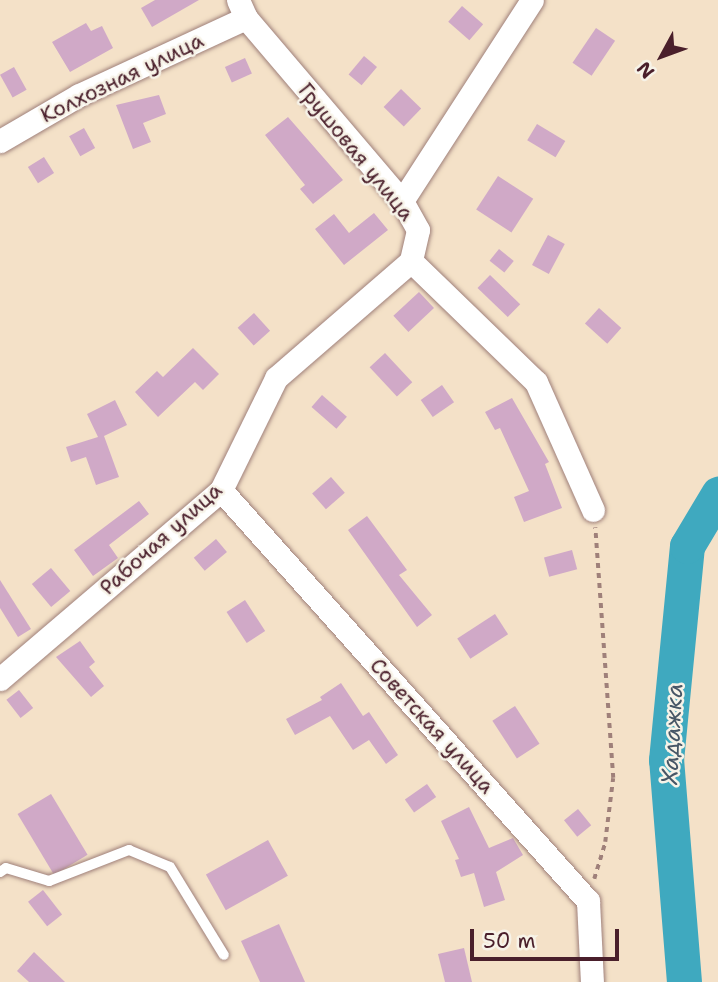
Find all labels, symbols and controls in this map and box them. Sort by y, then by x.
north arrow [627,21,697,91]
street label: Колхозная улица [36,28,208,128]
text: N [631,56,660,84]
street label: Грушовая улица [293,78,419,226]
street label: Рабочая улица [95,478,227,600]
street label: Советская улица [365,653,499,799]
water label: Хадажка [656,683,688,785]
scale bar [473,916,622,960]
text: 50 m [483,927,536,955]

